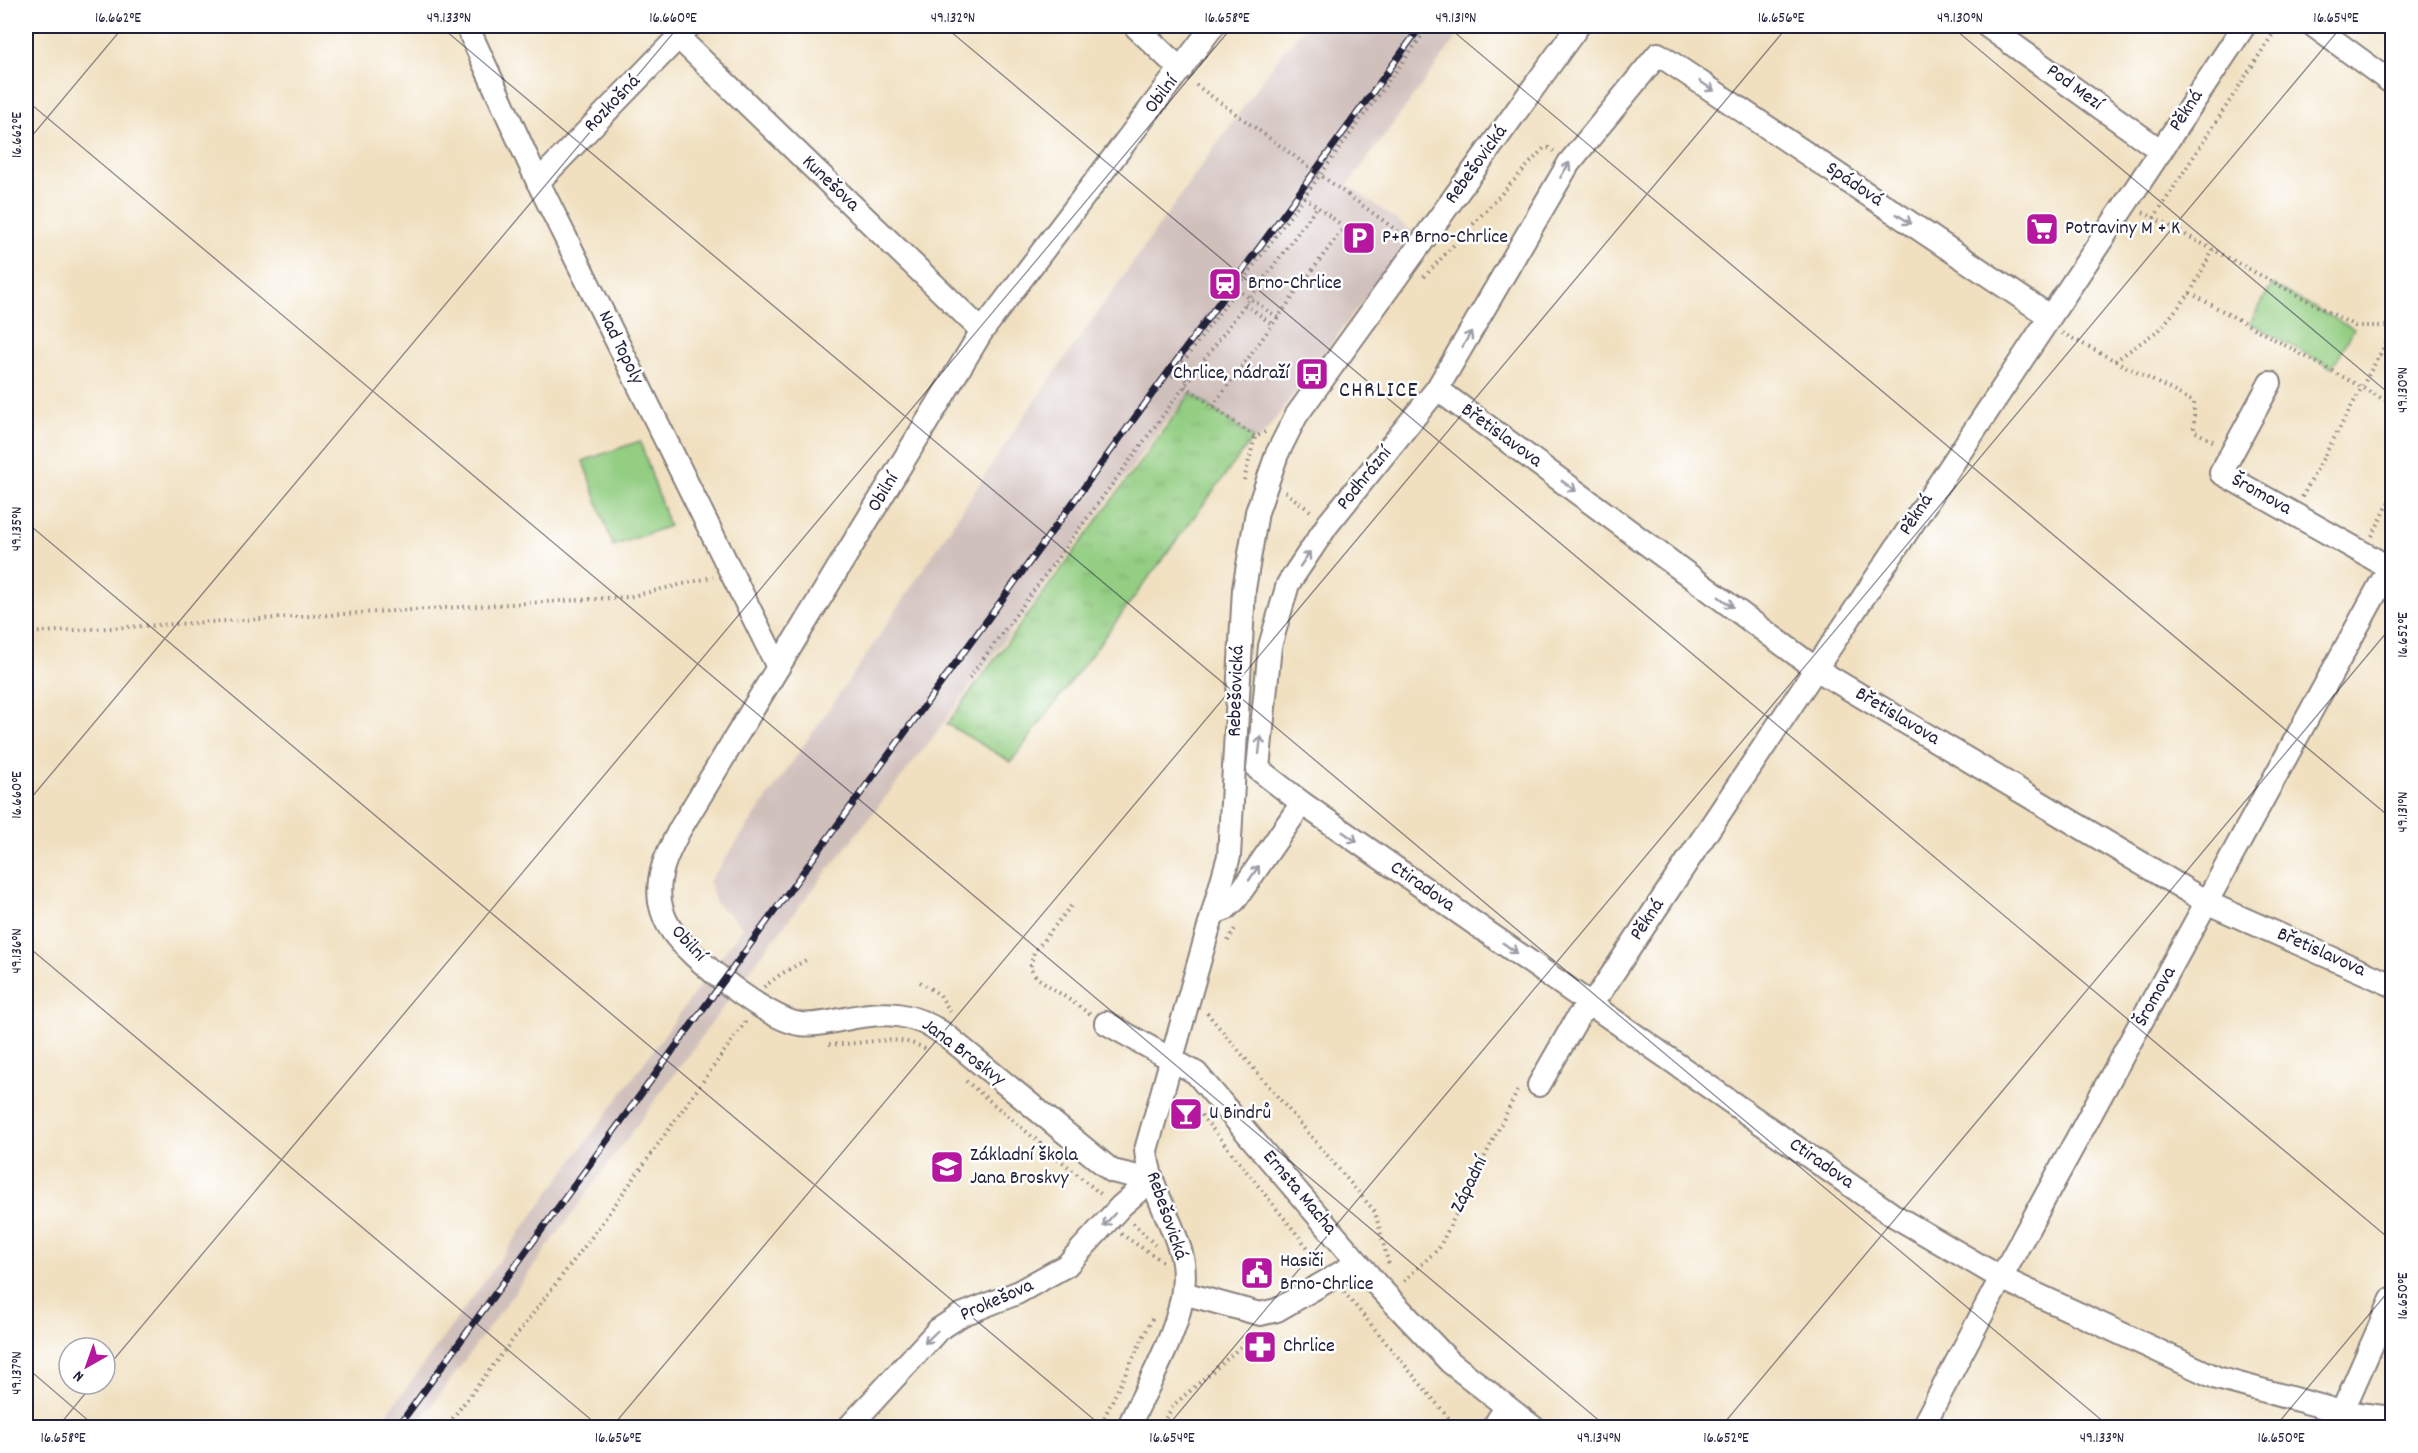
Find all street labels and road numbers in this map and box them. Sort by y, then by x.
street label: Pod Mezí [2040,58,2109,119]
street label: Rozkošná [578,69,648,139]
street label: Obilní [1138,69,1186,120]
street label: Pěkná [2163,84,2211,138]
street label: Rebešovická [1439,120,1515,210]
street label: Kunešova [795,149,866,219]
street label: Spádová [1819,155,1889,215]
street label: Nad Topoly [590,306,650,391]
street label: Břetislavova [1455,397,1548,475]
street label: Podhrázní [1331,440,1400,517]
street label: Obilní [861,467,907,518]
street label: Šromova [2226,467,2297,523]
street label: Pěkná [1893,488,1941,542]
street label: Rebešovická [1221,645,1253,737]
street label: Břetislavova [1849,681,1945,754]
street label: Ctiradova [1384,854,1461,920]
street label: Pěkná [1624,893,1672,947]
street label: Obilní [664,919,713,970]
street label: Břetislavova [2272,921,2370,985]
street label: Šromova [2128,961,2184,1032]
street label: Jana Broskvy [915,1012,1012,1094]
street label: Ctiradova [1783,1131,1860,1197]
street label: Ernsta Macha [1255,1144,1343,1242]
street label: Západní [1444,1151,1496,1218]
street label: Rebešovická [1138,1168,1194,1264]
street label: Prokešova [956,1272,1039,1330]

